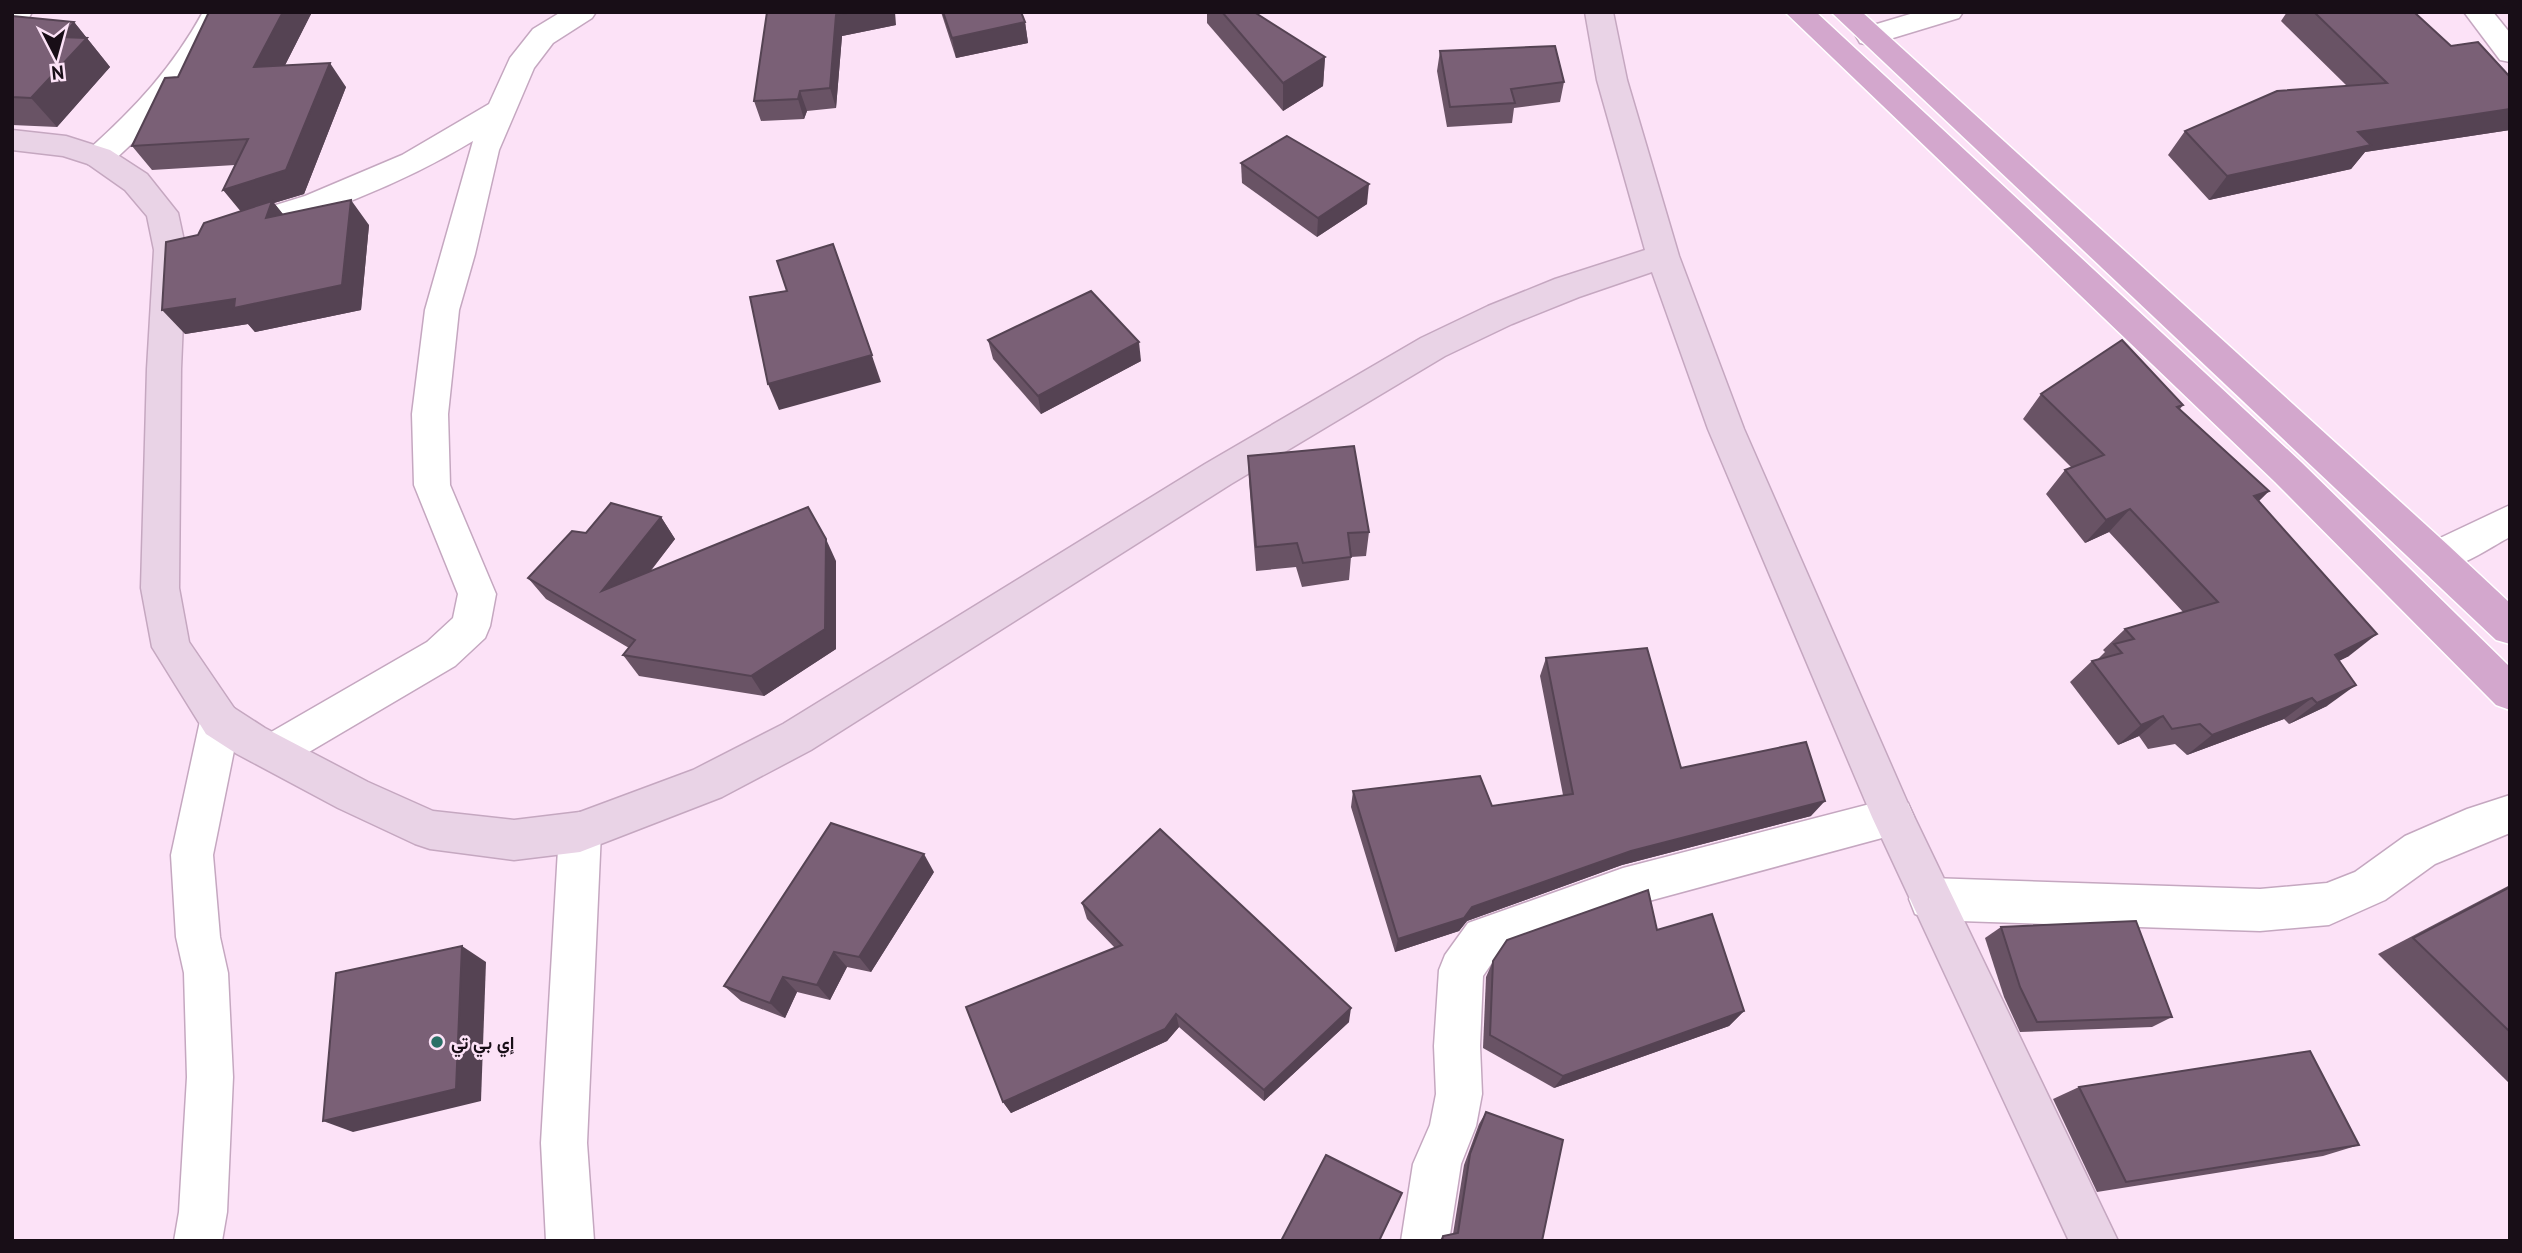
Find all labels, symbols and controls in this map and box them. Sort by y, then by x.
north arrow [21,21,91,91]
text: N [50,60,65,85]
place label: إي بي تي [451,1031,514,1058]
marker: إي بي تي [429,1034,445,1050]

